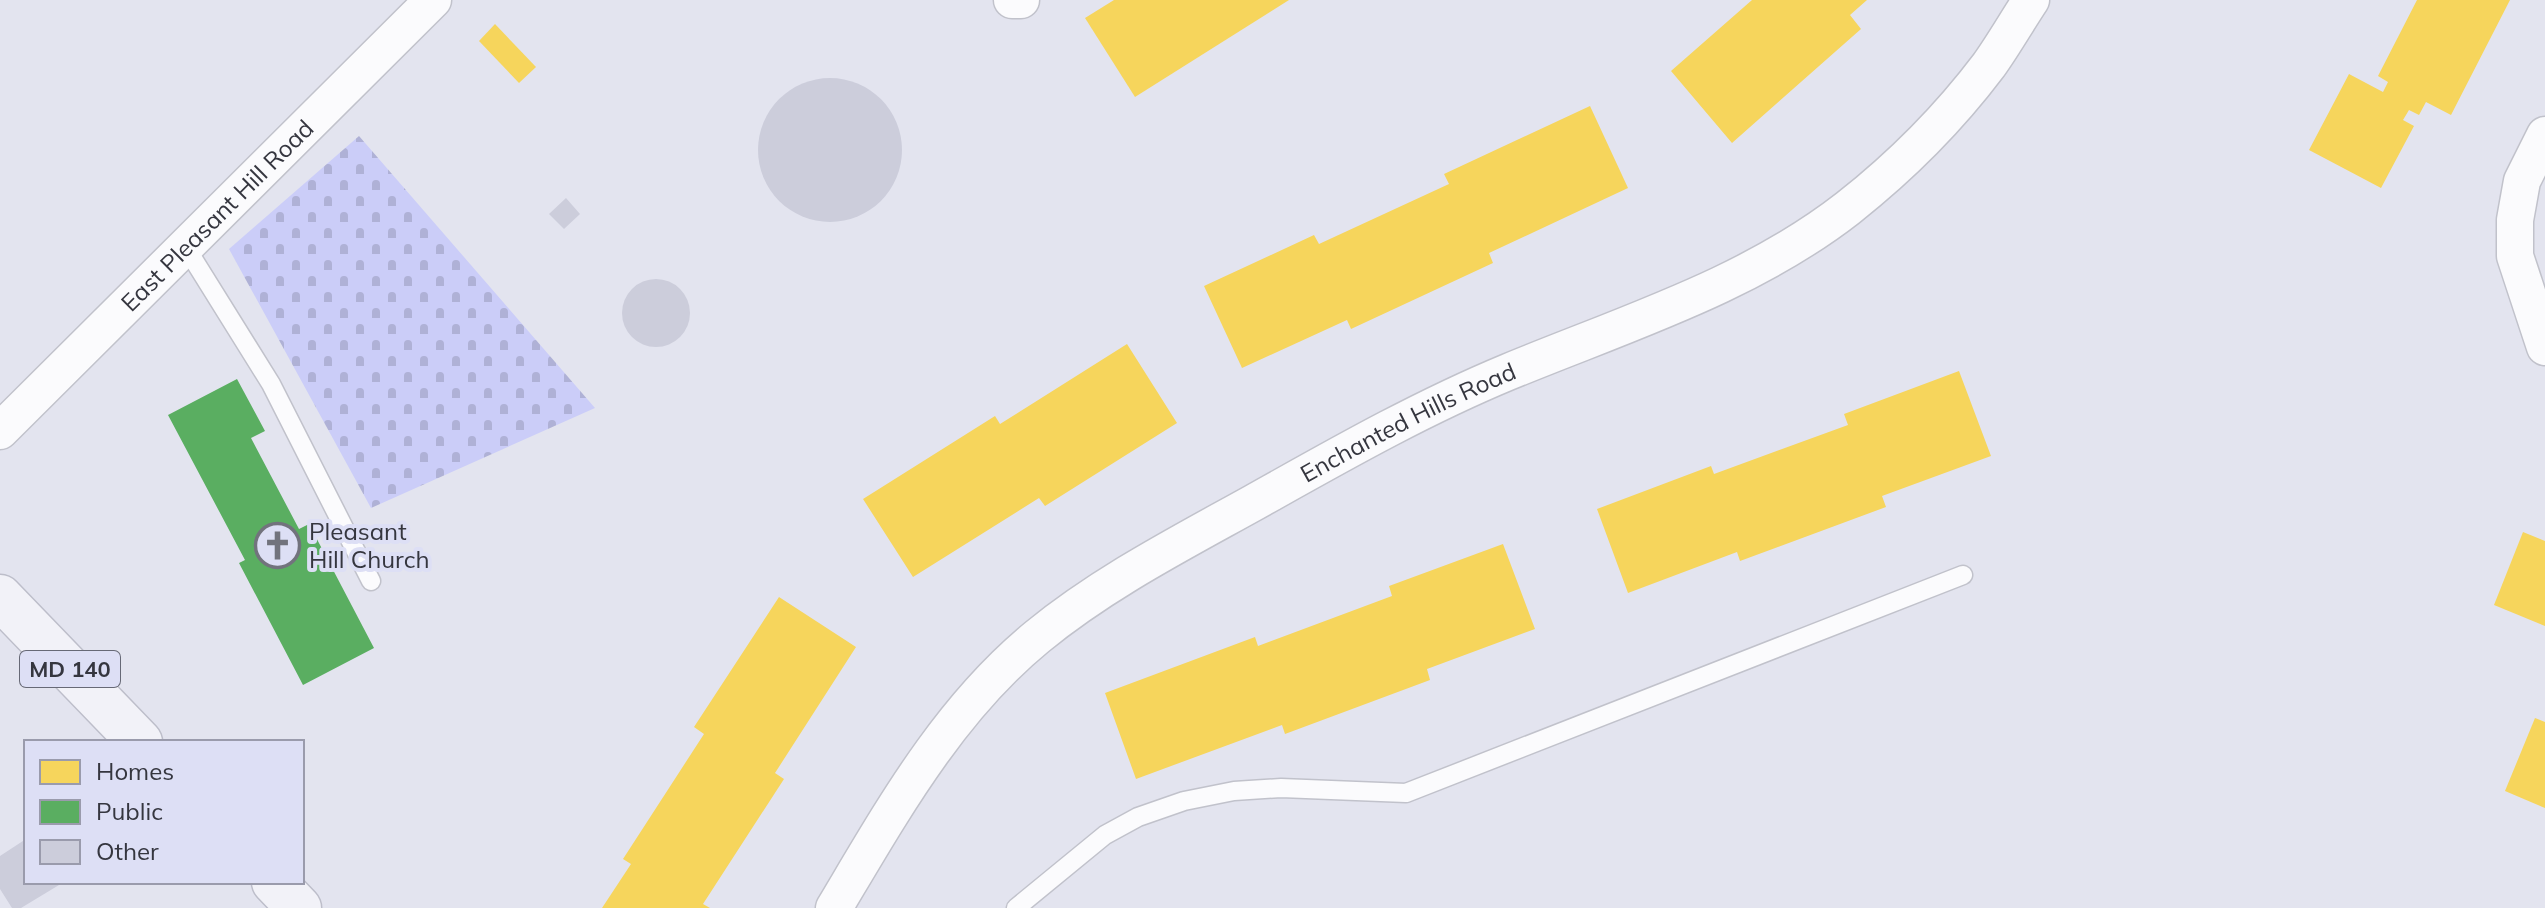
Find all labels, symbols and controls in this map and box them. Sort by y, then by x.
street label: East Pleasant Hill Road [114,113,319,317]
street label: Enchanted Hills Road [1295,356,1520,489]
place label: Pleasant Hill Church [309,516,430,574]
church icon: Pleasant Hill Church [254,521,302,569]
road number: MD 140 [20,651,120,687]
legend [24,740,304,884]
text: Homes [96,756,174,786]
text: Public [96,796,163,826]
text: Other [96,836,159,866]

